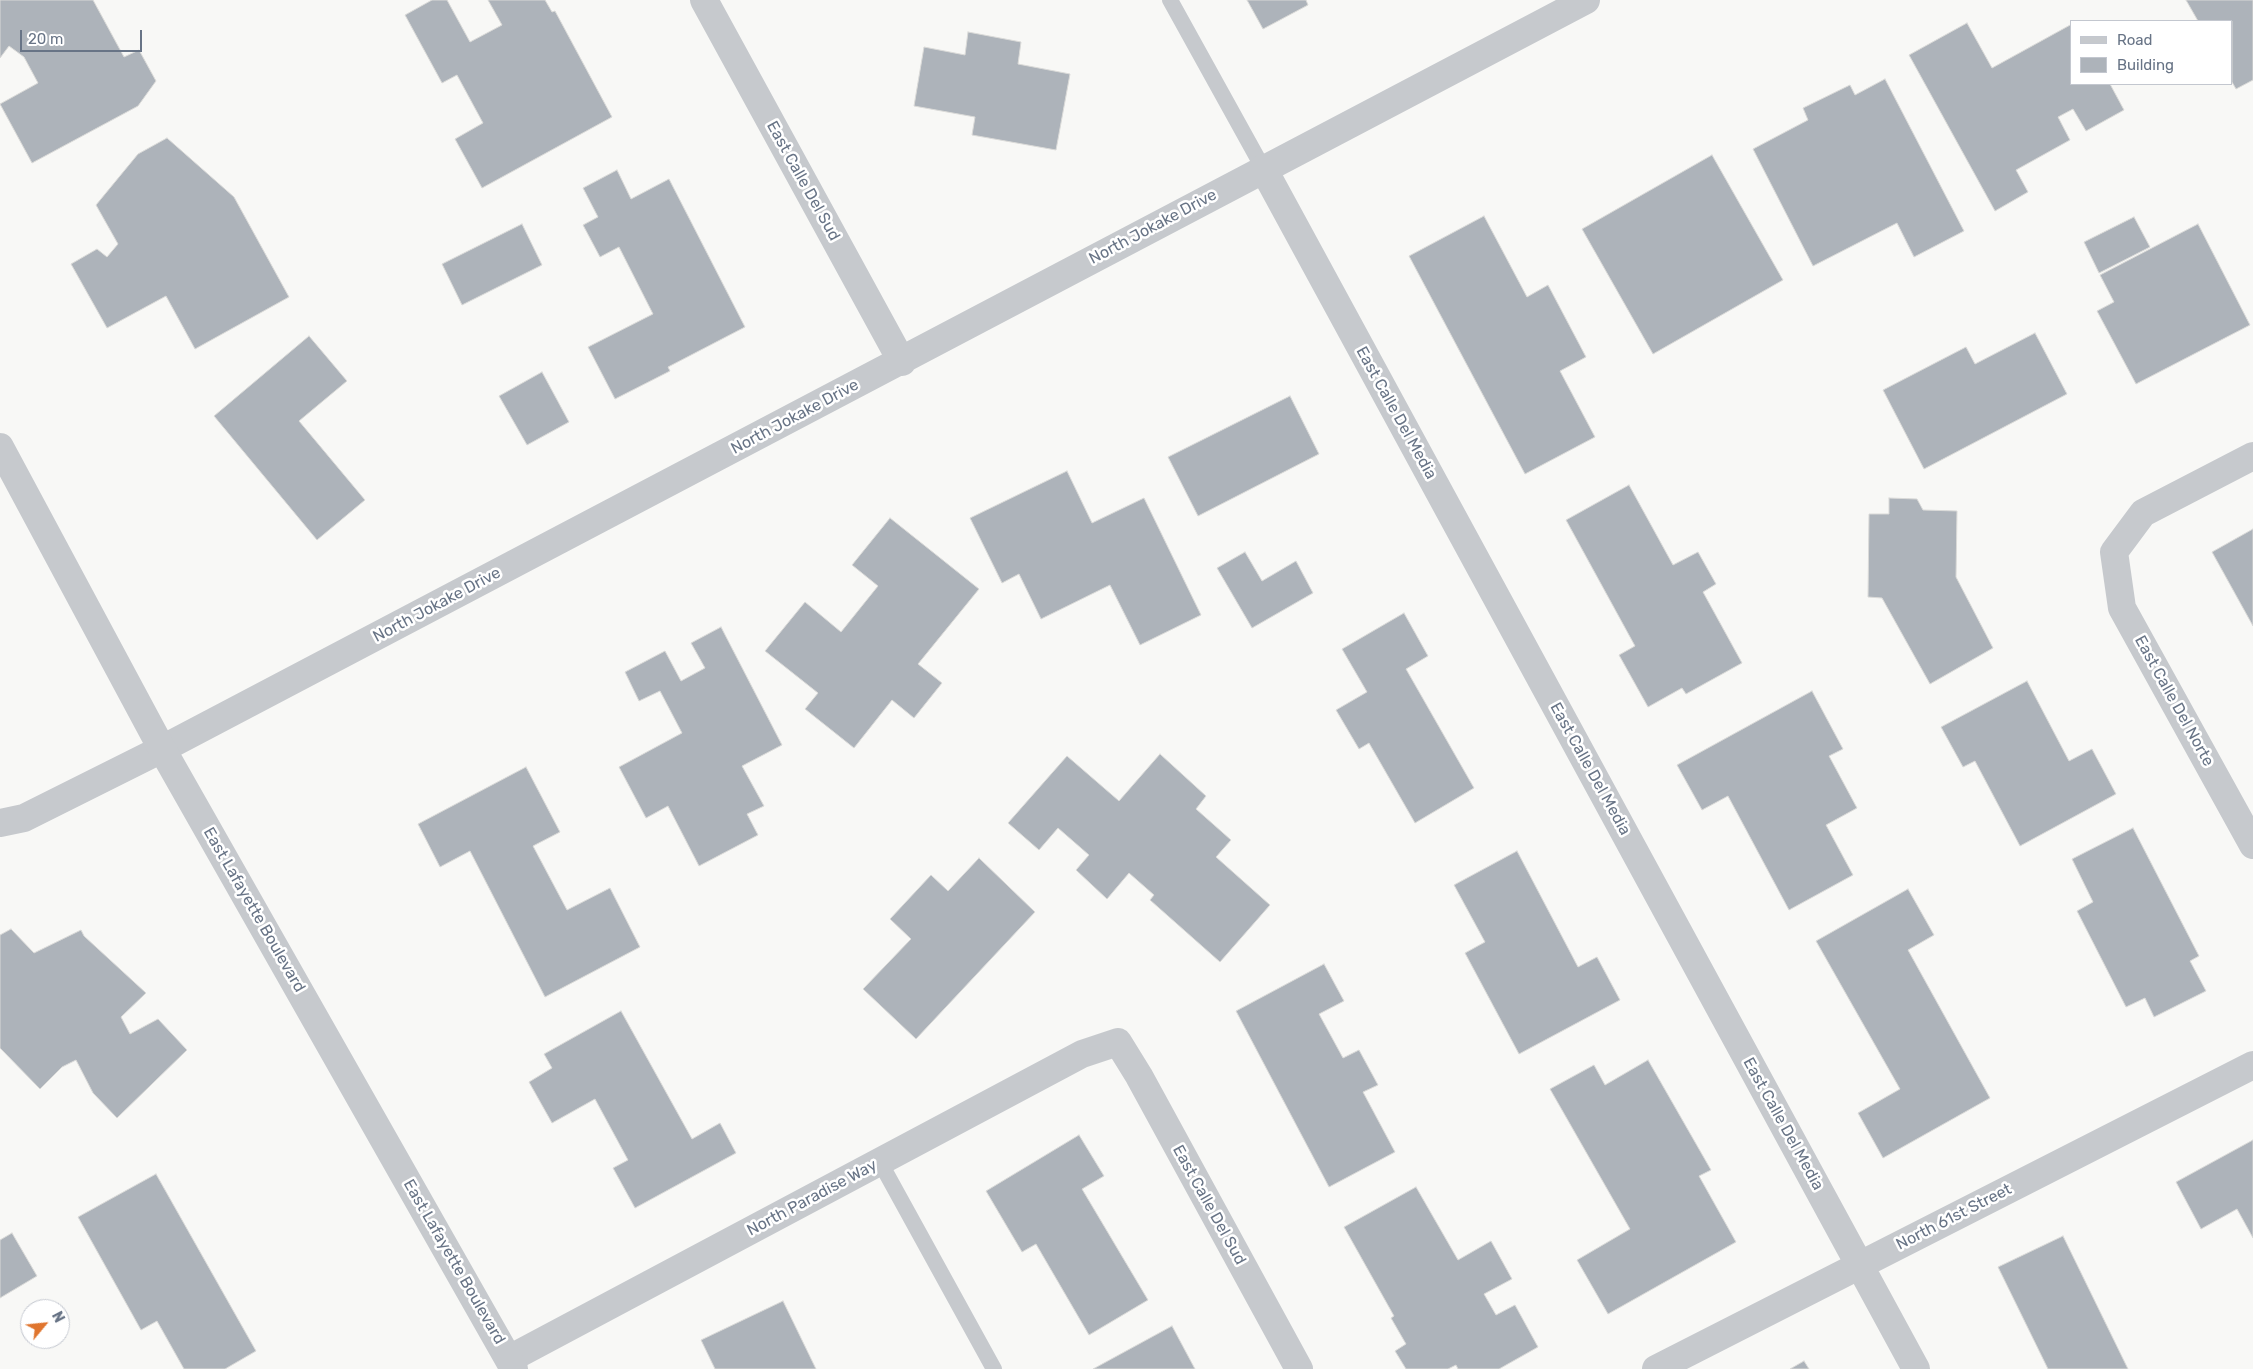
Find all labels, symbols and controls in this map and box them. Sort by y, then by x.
scale bar [22,20,145,52]
legend [2070,20,2233,85]
text: 20 m [28,30,63,48]
text: Road [2117,31,2153,49]
text: Building [2117,56,2174,74]
street label: East Calle Del Sud [762,118,844,244]
street label: North Jokake Drive [1086,185,1220,269]
street label: East Calle Del Media [1352,343,1440,483]
street label: North Jokake Drive [728,375,862,459]
street label: North Jokake Drive [370,563,504,647]
street label: East Calle Del Norte [2130,632,2218,770]
street label: East Calle Del Media [1546,699,1634,839]
street label: East Lafayette Boulevard [199,824,309,996]
street label: East Calle Del Media [1739,1054,1827,1194]
street label: East Calle Del Sud [1168,1142,1250,1268]
street label: North Paradise Way [744,1156,880,1240]
street label: East Lafayette Boulevard [399,1176,509,1348]
street label: North 61st Street [1893,1180,2015,1254]
north arrow [20,1299,70,1349]
text: N [48,1309,68,1326]

